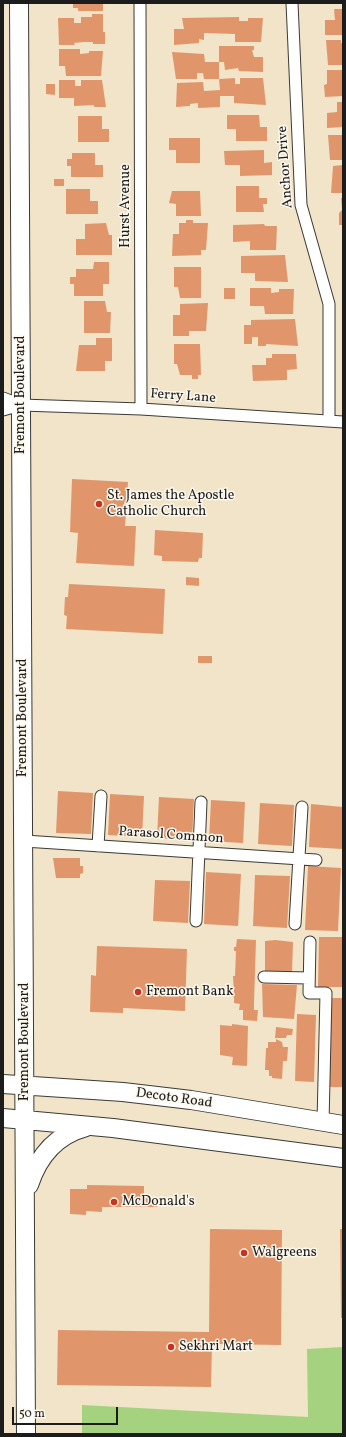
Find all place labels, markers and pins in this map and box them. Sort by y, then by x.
place label: St. James the Apostle Catholic Church [107,488,234,520]
marker: St. James the Apostle Catholic Church [94,499,104,509]
place label: Fremont Bank [146,984,234,1000]
marker: Fremont Bank [133,987,143,997]
place label: McDonald's [122,1194,195,1210]
marker: McDonald's [109,1197,119,1207]
place label: Walgreens [252,1245,317,1261]
marker: Walgreens [239,1248,249,1258]
place label: Sekhri Mart [179,1339,253,1355]
marker: Sekhri Mart [166,1342,176,1352]

